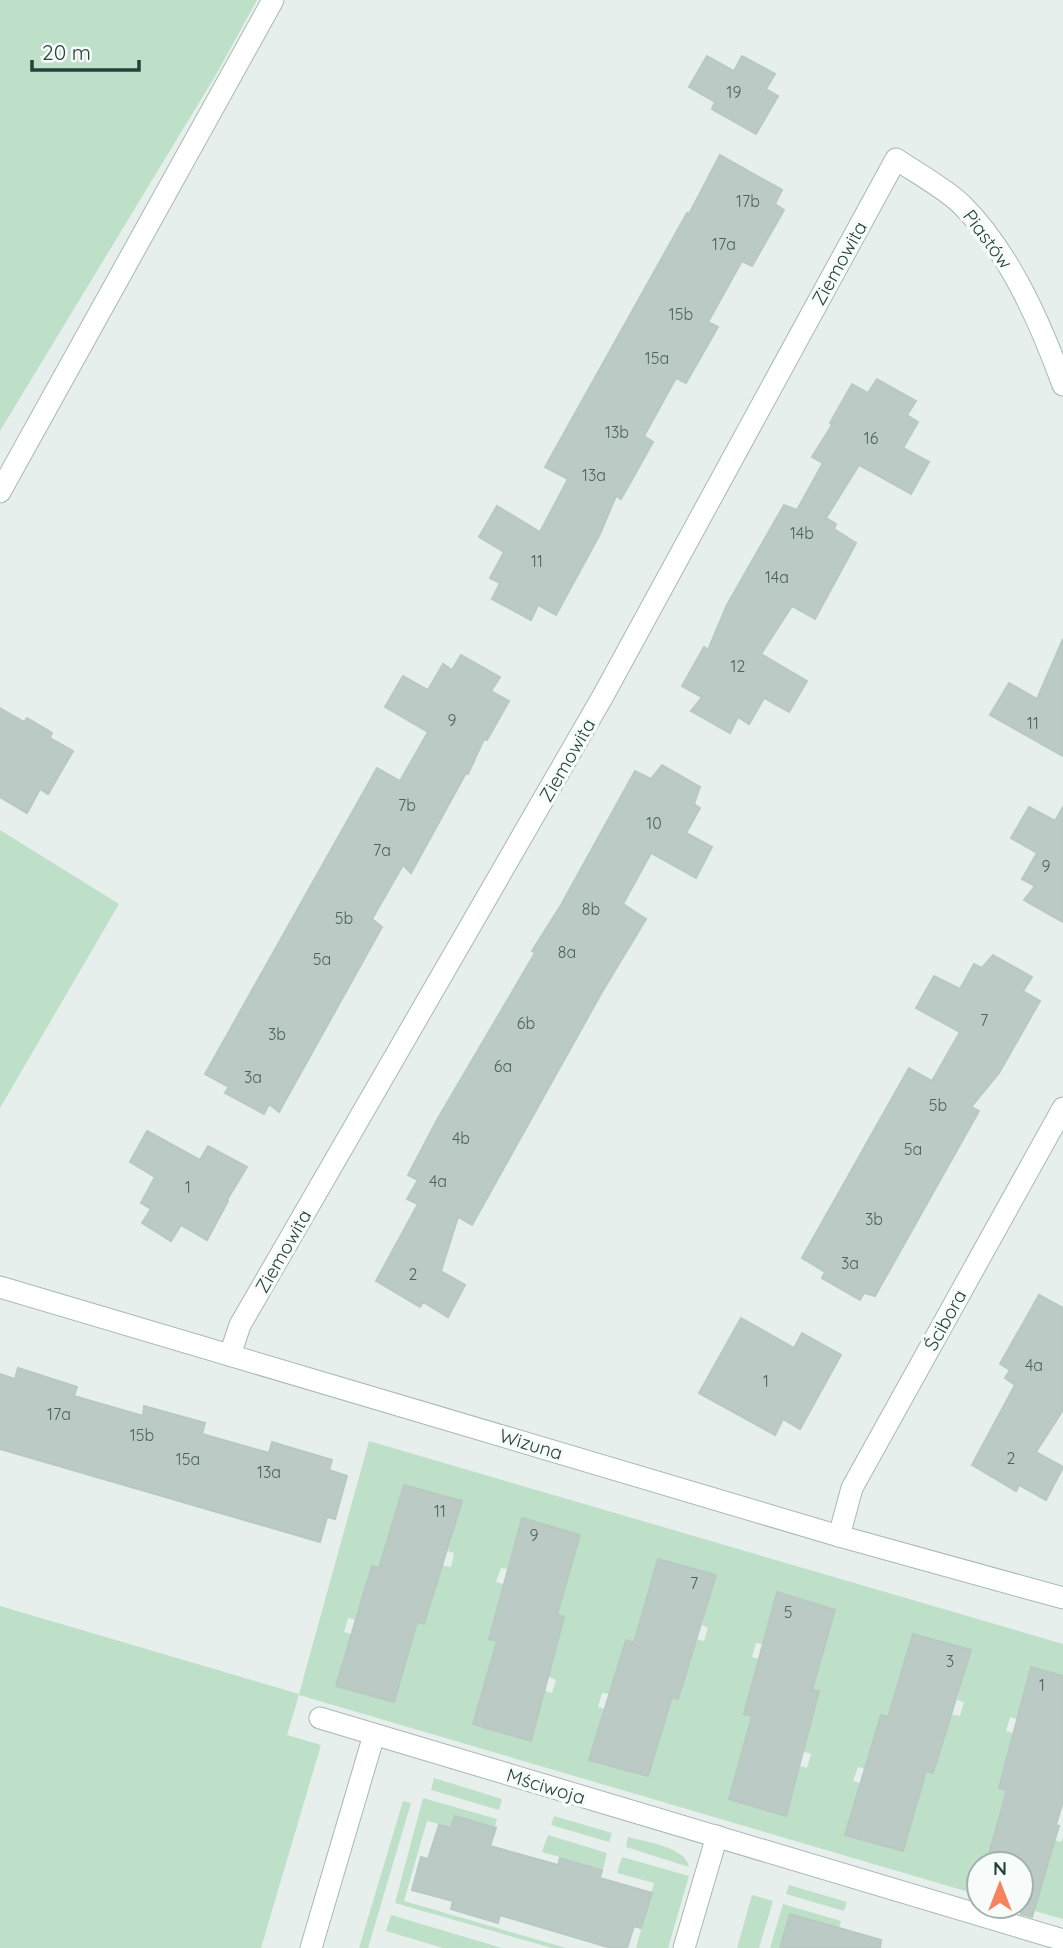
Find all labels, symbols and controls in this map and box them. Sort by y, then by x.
scale bar [32,28,138,72]
text: 20 m [42,39,91,65]
house number: 19 [727,82,741,102]
house number: 17b [736,191,760,211]
street label: Piastów [958,205,1018,273]
street label: Ziemowita [806,217,872,309]
house number: 17a [712,234,736,254]
house number: 15b [669,304,693,324]
house number: 15a [645,348,669,368]
house number: 13b [605,422,629,442]
house number: 16 [864,428,879,448]
house number: 13a [582,465,606,485]
house number: 14b [790,523,814,543]
house number: 11 [531,551,543,571]
house number: 14a [765,567,789,587]
house number: 12 [731,656,746,676]
house number: 9 [448,710,457,730]
house number: 11 [1027,713,1039,733]
street label: Ziemowita [534,714,600,806]
house number: 7b [398,795,416,815]
house number: 10 [646,813,662,833]
house number: 7a [373,840,391,860]
house number: 9 [1042,856,1051,876]
house number: 8b [582,899,600,919]
house number: 5b [335,908,353,928]
house number: 8a [558,942,576,962]
house number: 5a [313,949,331,969]
house number: 7 [980,1010,988,1030]
house number: 6b [517,1013,535,1033]
house number: 3b [268,1024,286,1044]
house number: 6a [494,1056,512,1076]
house number: 3a [244,1067,262,1087]
house number: 5b [929,1095,947,1115]
house number: 4b [452,1128,470,1148]
house number: 5a [904,1139,922,1159]
house number: 4a [429,1171,447,1191]
house number: 1 [185,1177,191,1197]
street label: Ziemowita [250,1205,316,1297]
house number: 3b [865,1209,883,1229]
house number: 3a [841,1253,859,1273]
house number: 2 [409,1264,418,1284]
street label: Ścibora [918,1285,972,1355]
house number: 4a [1025,1355,1043,1375]
house number: 1 [763,1371,769,1391]
house number: 17a [47,1404,71,1424]
street label: Wizuna [496,1423,566,1465]
house number: 15b [130,1425,154,1445]
house number: 2 [1007,1448,1016,1468]
house number: 15a [176,1449,200,1469]
house number: 13a [257,1462,281,1482]
house number: 11 [434,1501,446,1521]
house number: 9 [530,1525,539,1545]
house number: 7 [690,1573,698,1593]
house number: 5 [784,1602,792,1622]
house number: 3 [946,1651,954,1671]
house number: 1 [1039,1675,1045,1695]
street label: Mściwoja [504,1763,588,1809]
north arrow [965,1850,1035,1920]
text: N [993,1856,1007,1880]

